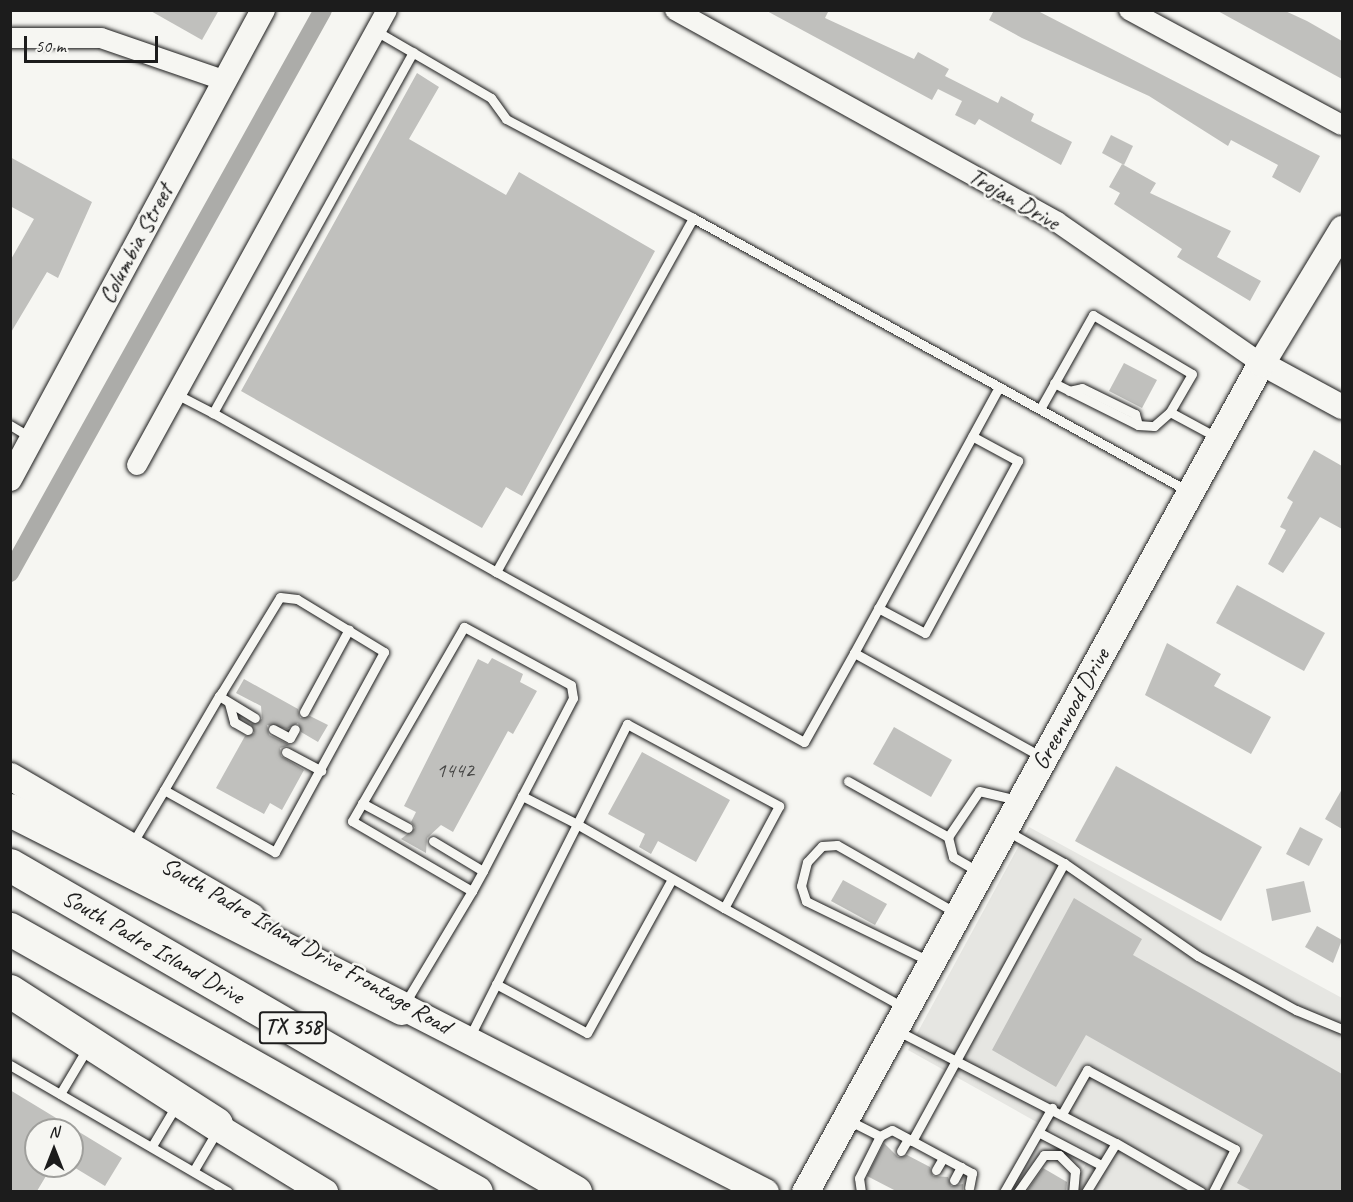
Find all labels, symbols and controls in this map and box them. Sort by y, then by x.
scale bar [27,24,160,62]
text: 50 m [35,35,66,57]
street label: Trojan Drive [963,161,1065,237]
street label: Columbia Street [93,179,179,309]
street label: Greenwood Drive [1026,643,1116,775]
house number: 1442 [436,757,474,783]
street label: South Padre Island Drive Frontage Road [155,851,457,1041]
street label: South Padre Island Drive [56,883,250,1011]
road number: TX 358 [258,1009,328,1047]
north arrow [24,1118,84,1178]
text: N [49,1122,59,1142]

